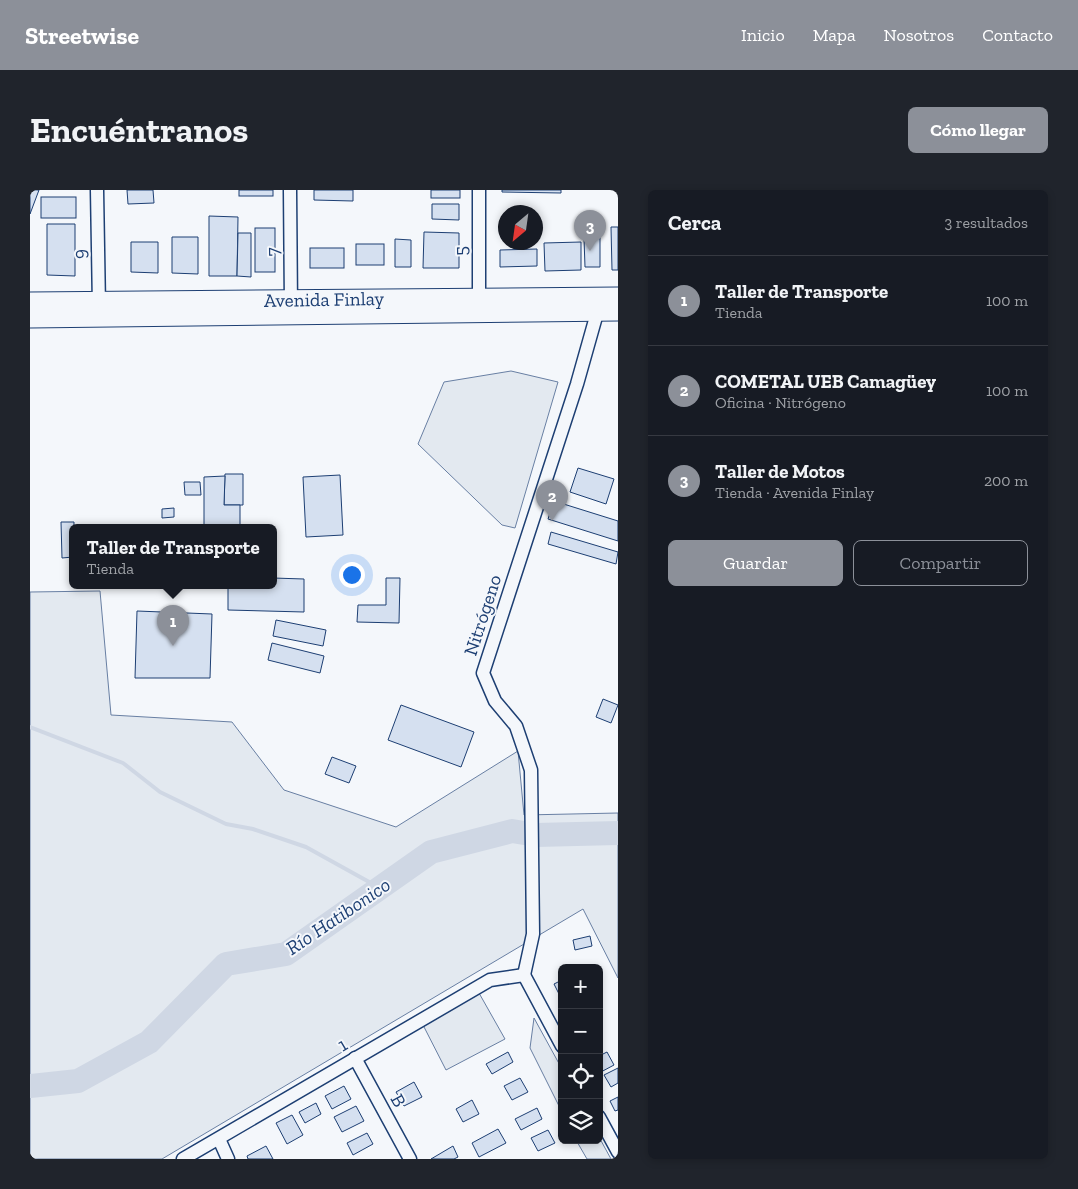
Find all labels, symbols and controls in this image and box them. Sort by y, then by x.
text: Streetwise [25,21,139,50]
text: Inicio [741,24,785,46]
text: Mapa [813,24,856,46]
text: Nosotros [884,24,954,46]
text: Contacto [982,24,1053,46]
button: Cómo llegar [908,107,1048,153]
text: Encuéntranos [30,109,248,151]
north arrow [498,205,543,250]
pin: 3 [574,210,606,251]
text: Cerca [668,210,721,235]
text: 3 resultados [944,213,1028,232]
street label: 5 [449,246,472,256]
street label: 7 [261,247,284,257]
street label: 9 [68,249,91,259]
text: Taller de Transporte [715,280,888,303]
street label: Avenida Finlay [264,287,385,312]
text: 1 [681,291,687,310]
text: 100 m [986,291,1028,310]
text: Tienda [715,303,763,322]
text: COMETAL UEB Camagüey [715,370,936,393]
text: 2 [680,381,688,400]
text: 100 m [986,381,1028,400]
text: Oficina · Nitrógeno [715,393,846,412]
text: Taller de Motos [715,460,845,483]
text: 3 [680,471,688,490]
text: 200 m [984,471,1028,490]
pin: 2 [536,480,568,521]
text: Tienda · Avenida Finlay [715,483,874,502]
popup [69,524,277,589]
text: Taller de Transporte [86,536,260,559]
button: Guardar [668,540,843,586]
button: Compartir [853,540,1028,586]
text: Tienda [86,559,134,578]
your location [339,562,365,588]
street label: Nitrógeno [459,572,506,659]
pin: 1 [157,605,189,646]
water label: Río Hatibonico [281,872,395,960]
map controls [558,964,603,1144]
button: + [558,964,603,1009]
button: − [558,1009,603,1054]
street label: 1 [333,1033,351,1056]
button: locate [558,1054,603,1099]
street label: B [386,1090,411,1111]
button: layers [558,1099,603,1144]

